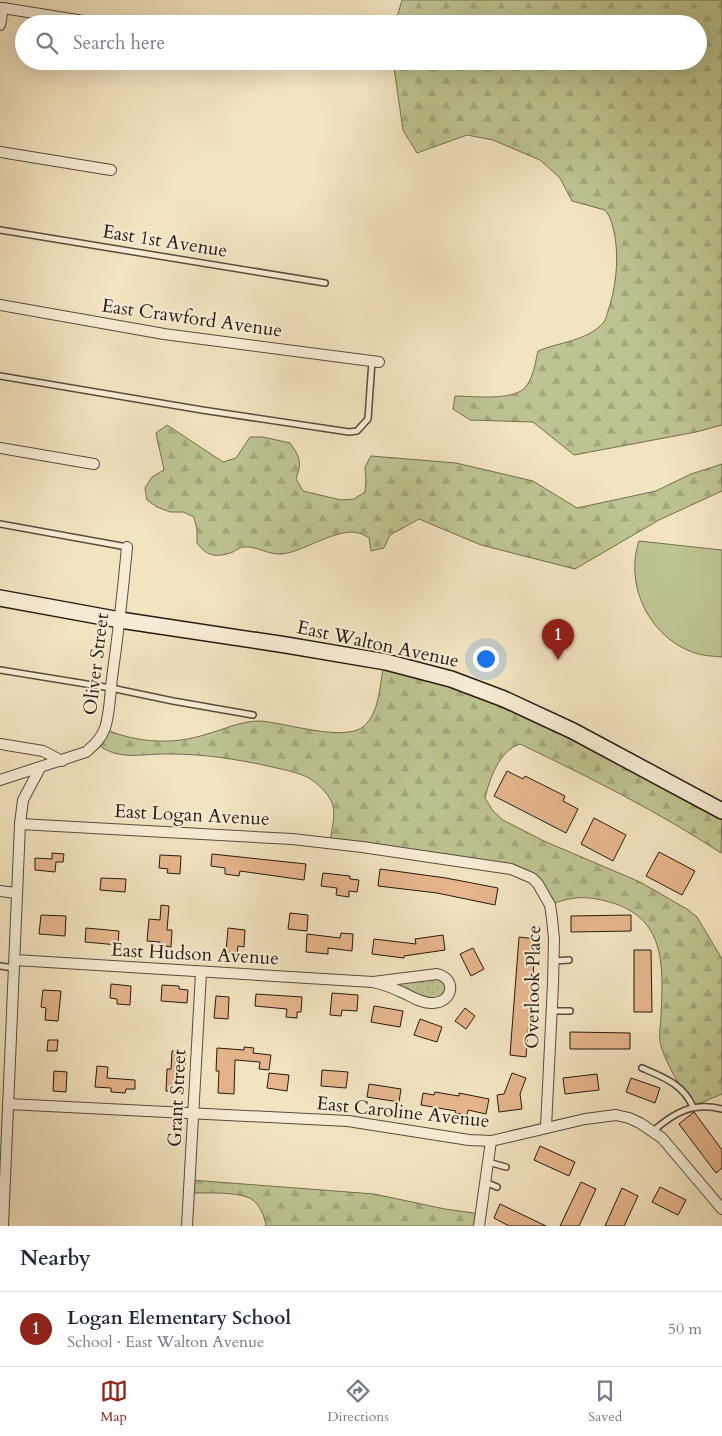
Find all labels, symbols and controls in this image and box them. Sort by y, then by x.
search box [15,15,707,70]
icon: search [33,29,61,57]
text: Search here [73,30,165,56]
street label: East 1st Avenue [101,218,229,264]
street label: East Crawford Avenue [100,292,284,344]
street label: Oliver Street [77,612,115,716]
street label: East Walton Avenue [294,614,462,674]
pin: 1 [542,619,574,660]
your location [473,646,499,672]
street label: East Logan Avenue [114,798,270,832]
street label: Overlook Place [519,925,547,1049]
street label: East Hudson Avenue [110,937,280,971]
street label: Grant Street [161,1048,193,1148]
street label: East Caroline Avenue [315,1090,491,1134]
text: Nearby [20,1244,91,1273]
text: Logan Elementary School [67,1305,291,1331]
text: 1 [32,1318,40,1340]
text: 50 m [668,1318,702,1340]
text: School · East Walton Avenue [67,1331,264,1353]
tab: Map [100,1377,128,1426]
tab: Directions [327,1377,389,1426]
tab: Saved [588,1377,622,1426]

